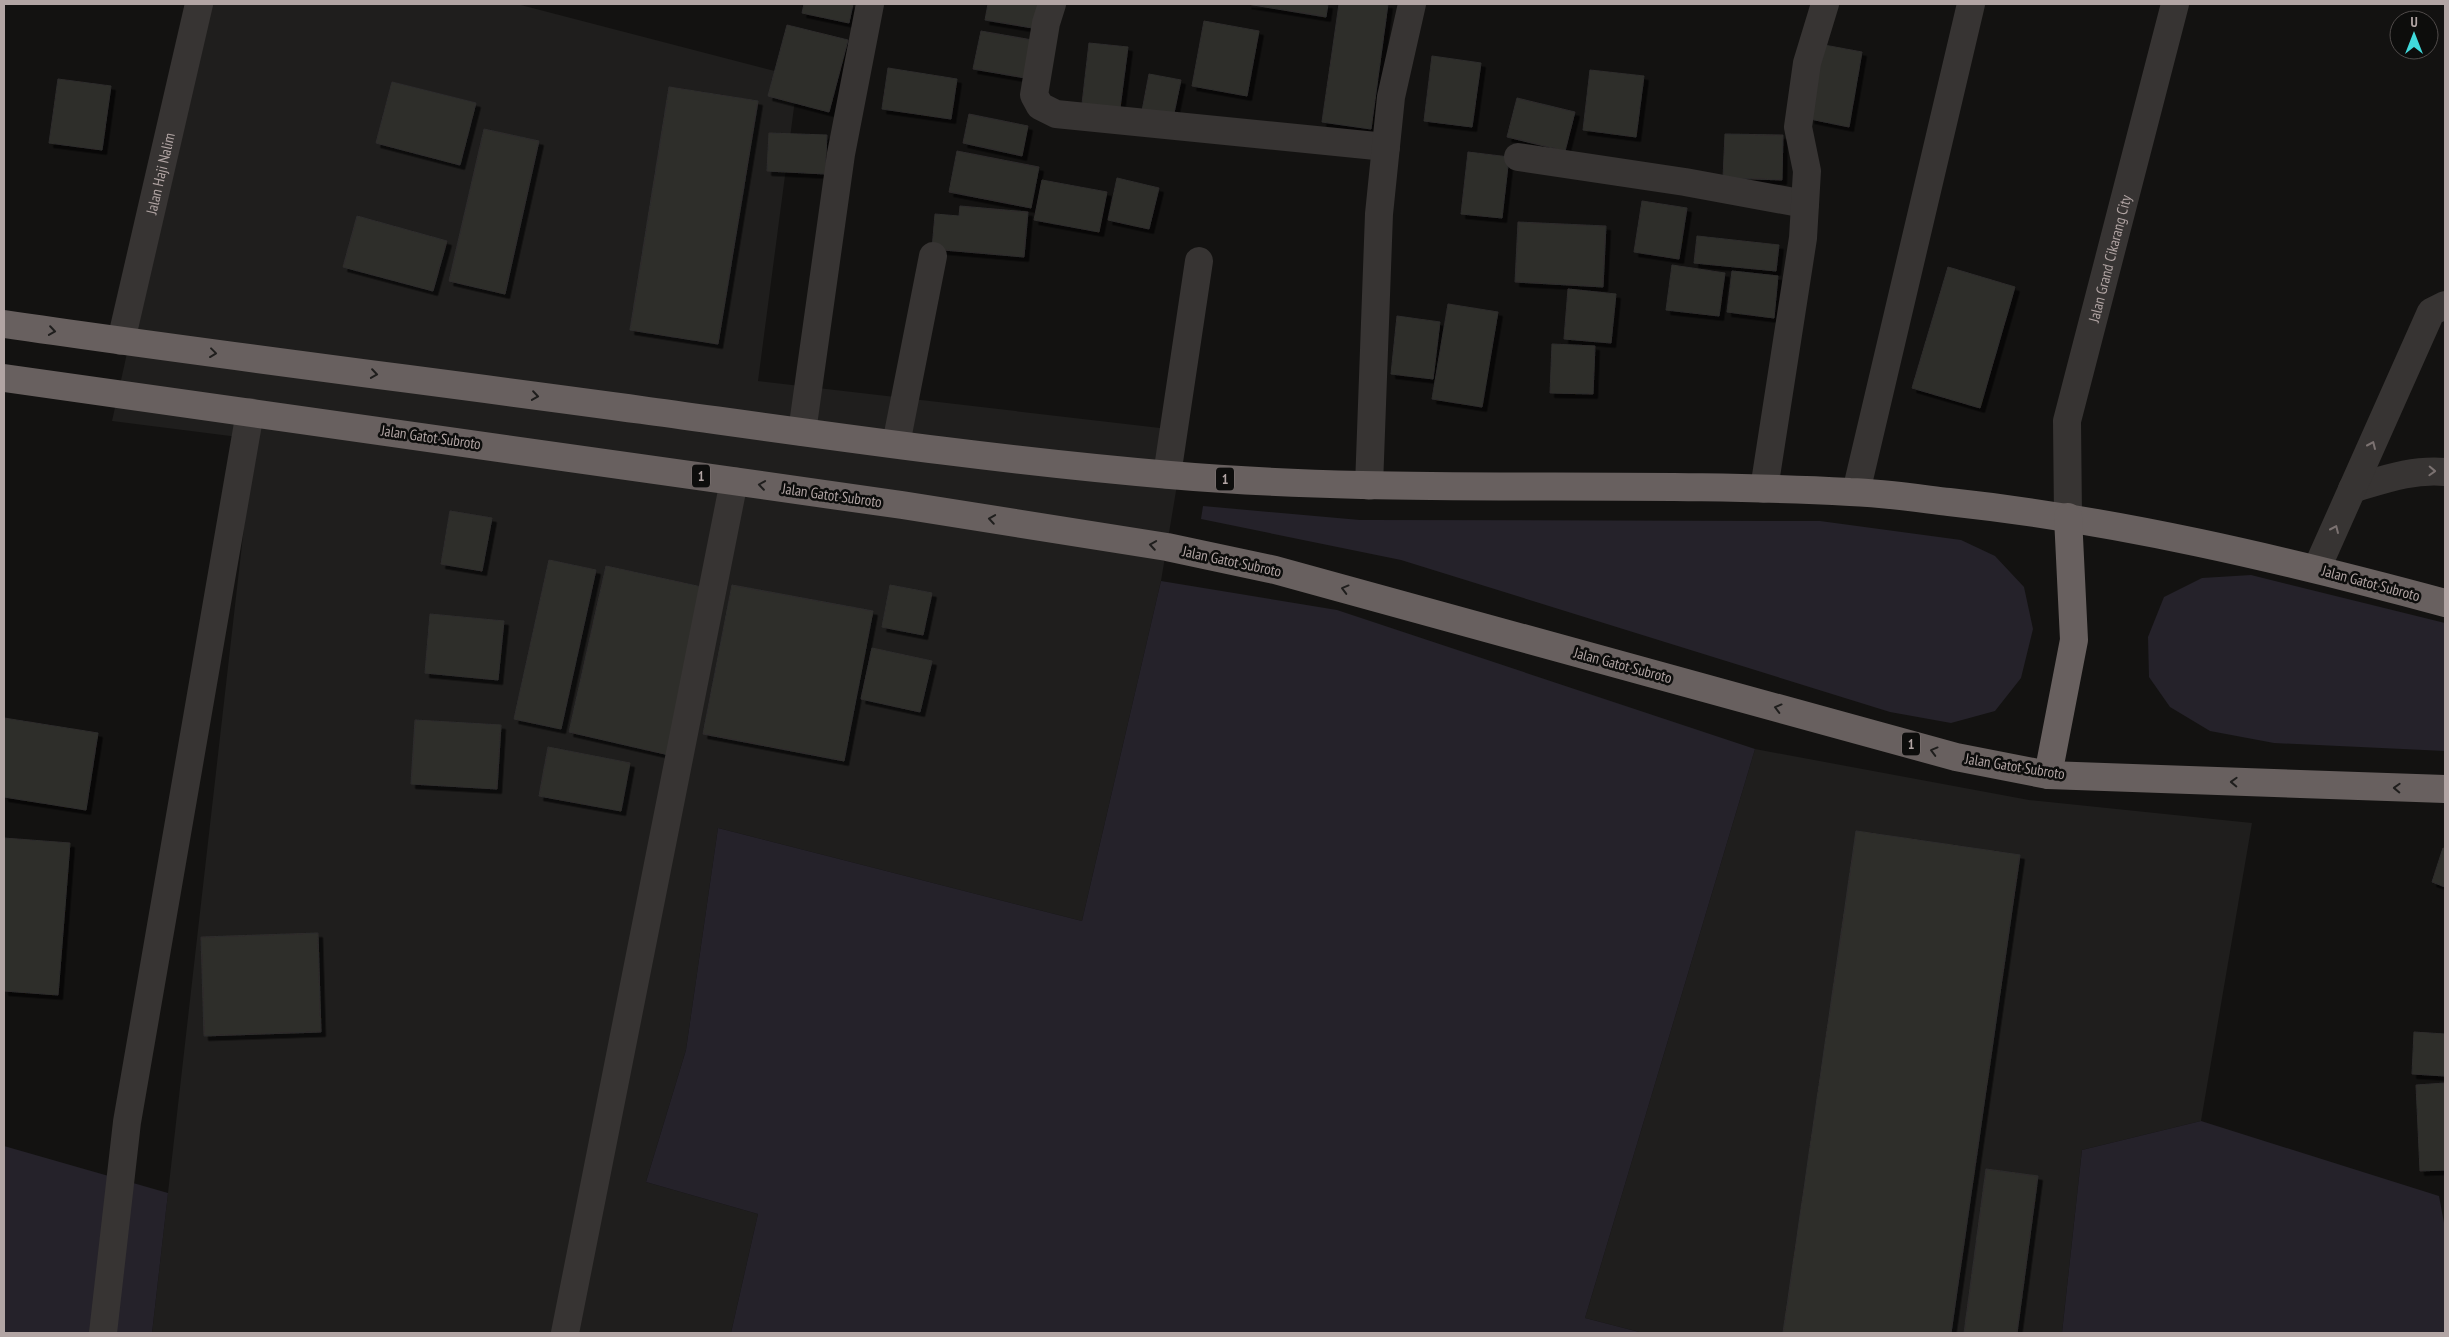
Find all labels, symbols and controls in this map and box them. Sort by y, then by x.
north arrow [2389,10,2439,60]
text: U [2410,13,2418,31]
street label: Jalan Haji Nalim [141,131,178,217]
street label: Jalan Grand Cikarang City [2083,192,2135,325]
one-way arrow [48,326,56,336]
one-way arrow [209,347,217,358]
one-way arrow [371,368,379,379]
one-way arrow [532,390,540,401]
street label: Jalan Gatot Subroto [379,420,482,453]
one-way arrow [2365,441,2376,450]
road number: 1 [692,464,710,488]
one-way arrow [2429,466,2437,477]
road number: 1 [1216,468,1234,490]
street label: Jalan Gatot Subroto [780,478,883,511]
one-way arrow [758,480,767,490]
one-way arrow [988,514,996,525]
one-way arrow [2328,525,2339,534]
one-way arrow [1148,540,1157,550]
street label: Jalan Gatot Subroto [1180,541,1283,581]
street label: Jalan Gatot Subroto [2319,561,2422,605]
one-way arrow [1341,584,1349,595]
street label: Jalan Gatot Subroto [1571,643,1674,687]
one-way arrow [1774,703,1782,713]
road number: 1 [1902,732,1920,756]
one-way arrow [1931,746,1939,756]
street label: Jalan Gatot Subroto [1963,749,2066,783]
one-way arrow [2230,777,2238,787]
one-way arrow [2392,782,2400,793]

